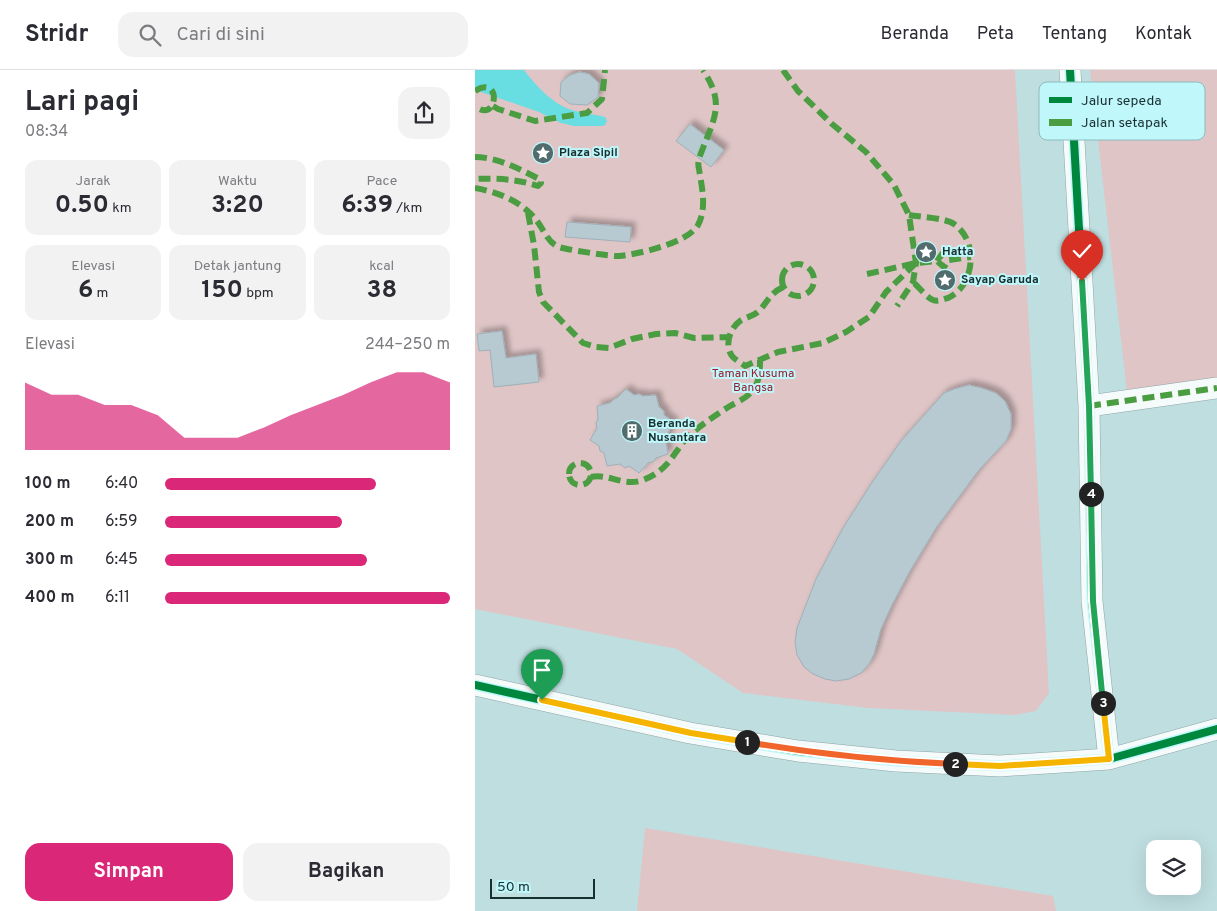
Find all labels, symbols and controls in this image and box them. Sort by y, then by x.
search box [118,12,468,57]
text: Stridr [25,20,88,50]
icon: search [136,21,164,49]
text: Cari di sini [176,23,265,47]
text: Beranda [880,23,949,46]
text: Peta [977,23,1014,46]
text: Tentang [1042,23,1107,46]
text: Kontak [1135,23,1192,46]
legend [1039,82,1205,140]
text: Lari pagi [25,85,139,121]
button: share [398,87,450,139]
text: Jalur sepeda [1081,93,1162,110]
text: Jalan setapak [1081,115,1168,132]
text: 08:34 [25,122,68,142]
place icon: Plaza Sipil [531,141,555,165]
place label: Plaza Sipil [559,145,618,161]
text: Jarak [76,173,111,190]
text: Waktu [218,173,257,190]
text: Pace [366,173,397,190]
text: 0.50 [55,190,109,222]
text: 3:20 [211,190,264,222]
text: 6:39 [341,190,393,222]
text: km [109,200,132,217]
text: /km [393,200,422,217]
pin [1061,230,1103,281]
icon: check [1068,237,1096,265]
place icon: Hatta [914,240,938,264]
place label: Hatta [942,244,973,260]
text: Elevasi [71,258,115,275]
text: Detak jantung [194,258,281,275]
text: kcal [369,258,394,275]
place icon: Sayap Garuda [933,268,957,292]
place label: Sayap Garuda [961,272,1039,288]
text: 6 [78,275,93,307]
text: 150 [201,275,243,307]
text: 38 [366,275,397,307]
text: m [93,285,108,302]
text: bpm [243,285,274,302]
text: Elevasi [25,335,75,355]
text: 244–250 m [365,335,450,355]
park label: Taman Kusuma Bangsa [712,366,794,396]
place label: Beranda Nusantara [648,416,706,446]
building icon: Beranda Nusantara [620,419,644,443]
text: 100 m [25,474,71,494]
text: 6:40 [105,474,138,494]
pin: 4 [1079,482,1103,506]
text: 4 [1087,486,1096,503]
text: 200 m [25,512,74,532]
text: 6:59 [105,512,137,532]
text: 300 m [25,550,73,570]
text: 6:45 [105,550,138,570]
text: 400 m [25,588,74,608]
text: 6:11 [105,588,130,608]
pin [521,649,563,700]
icon: arrive [528,656,556,684]
pin: 3 [1091,690,1115,716]
text: 3 [1099,695,1108,712]
pin: 1 [735,730,759,754]
text: 1 [745,734,750,751]
pin: 2 [943,752,967,776]
text: 2 [951,756,960,773]
map controls [1146,840,1201,895]
button: layers [1146,840,1201,895]
button: Simpan [25,843,233,901]
button: Bagikan [243,843,450,901]
scale bar [490,876,595,899]
text: 50 m [497,879,530,896]

